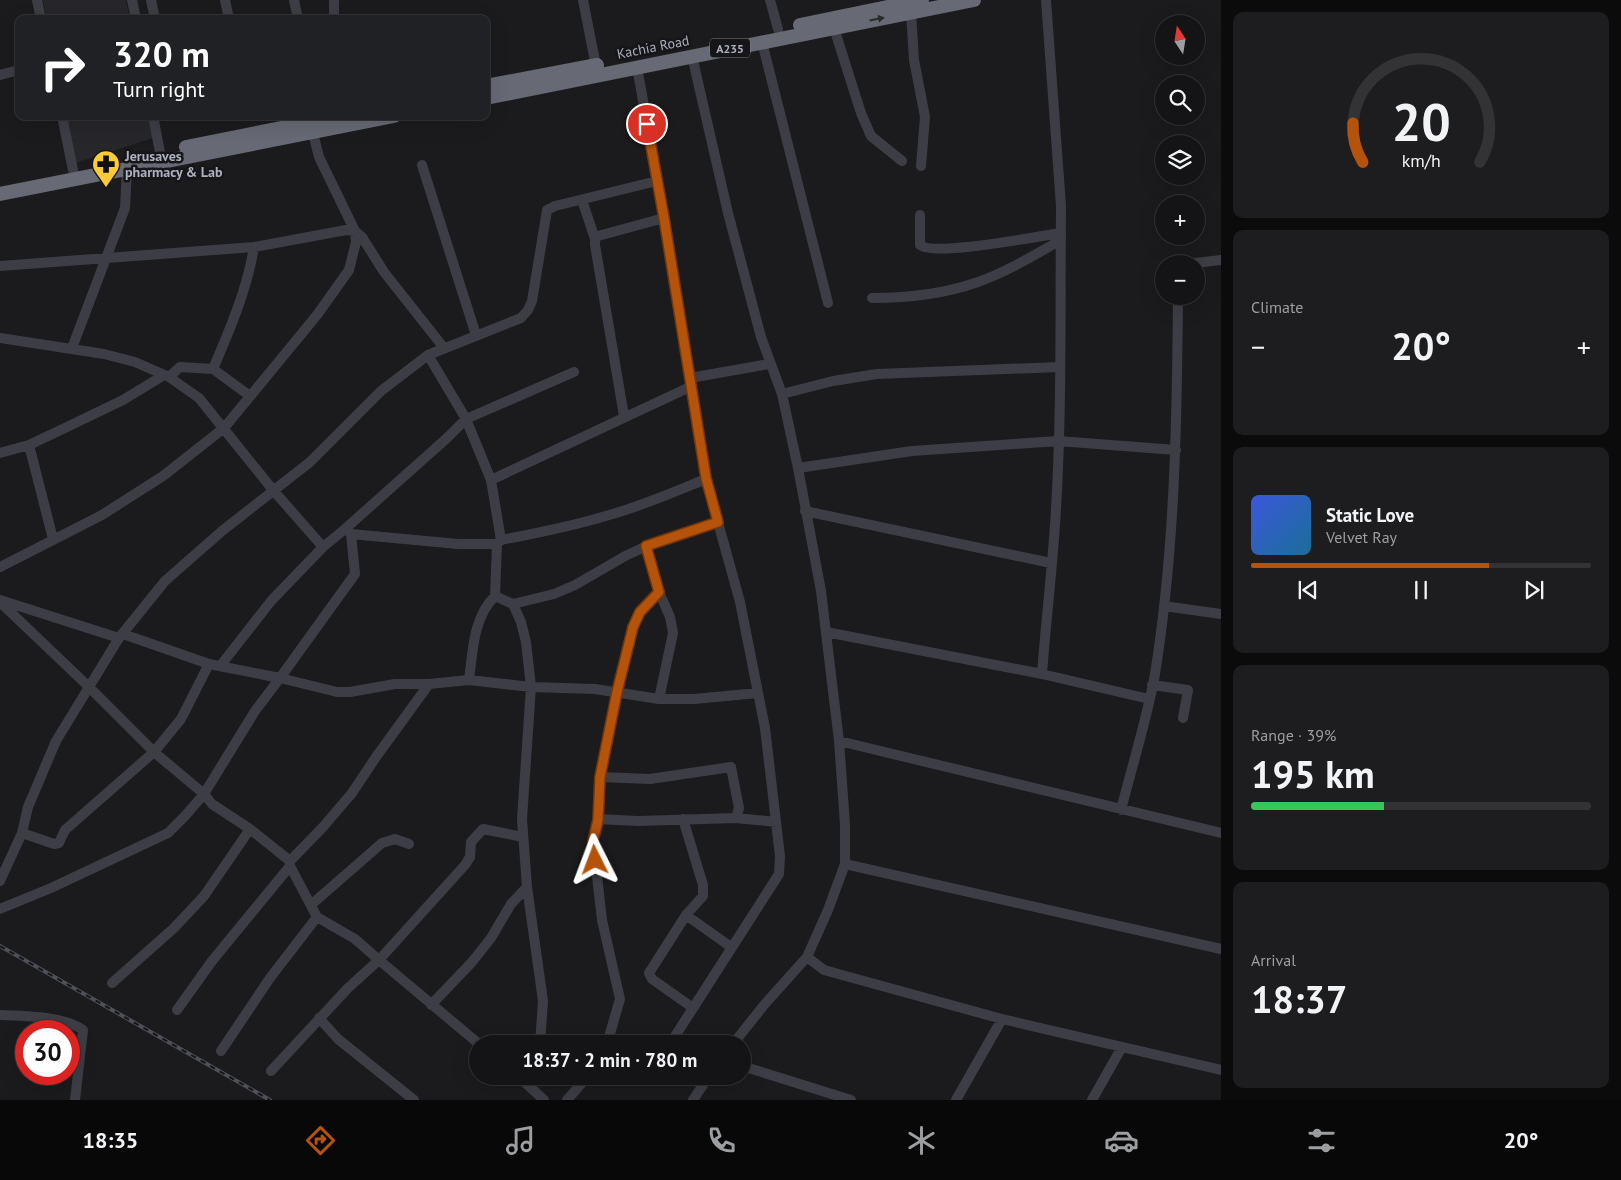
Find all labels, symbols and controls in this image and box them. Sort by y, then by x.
one-way arrow [870,15,886,23]
north arrow [1155,15,1205,65]
map controls [1155,15,1205,305]
text: 320 m [113,31,210,77]
street label: Kachia Road [615,31,691,63]
icon: right [30,35,95,100]
road number: A235 [710,38,750,58]
text: Turn right [113,75,205,103]
button: search [1155,75,1205,125]
text: 20 [1392,88,1450,155]
pin [626,103,668,145]
icon: arrive [633,110,661,138]
button: layers [1155,135,1205,185]
place label: Jerusaves pharmacy & Lab [124,147,223,181]
pharmacy icon: Jerusaves pharmacy & Lab [91,149,121,188]
text: km/h [1401,149,1441,172]
button: + [1155,195,1205,245]
button: − [1155,255,1205,305]
text: Climate [1251,297,1303,317]
text: 20° [1391,321,1451,370]
text: − [1251,328,1265,365]
text: + [1577,328,1591,365]
text: Static Love [1326,503,1414,527]
text: Velvet Ray [1326,527,1397,547]
icon: previous [1294,576,1322,604]
icon: pause [1407,576,1435,604]
icon: next [1520,576,1548,604]
text: Range · 39% [1251,725,1336,745]
text: 195 km [1251,749,1375,798]
position arrow [568,833,620,885]
text: Arrival [1251,950,1296,970]
text: 18:37 [1251,974,1347,1023]
speed limit sign: 30 [15,1020,80,1085]
text: 18:37 · 2 min · 780 m [523,1048,697,1072]
icon: directions [303,1123,338,1158]
icon: music [503,1123,538,1158]
icon: phone [704,1123,739,1158]
icon: climate [904,1123,939,1158]
icon: car [1104,1123,1139,1158]
icon: filters [1304,1123,1339,1158]
text: 18:35 [83,1126,138,1154]
text: 20° [1504,1126,1538,1154]

